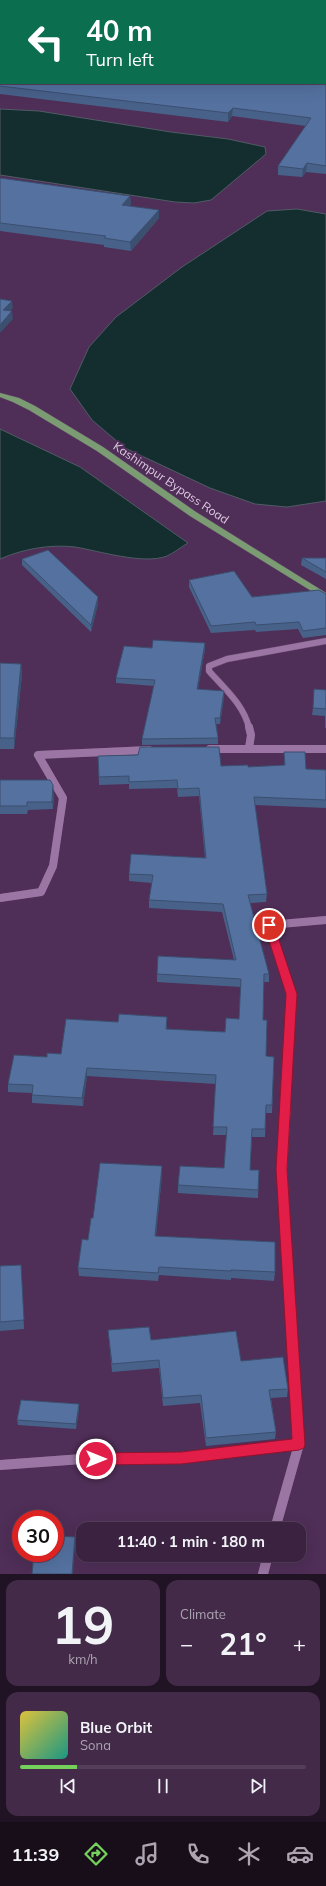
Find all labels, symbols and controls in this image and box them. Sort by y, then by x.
text: 40 m [86,13,152,48]
icon: left [20,16,72,68]
text: Turn left [86,48,154,71]
street label: Kashimpur Bypass Road [111,438,232,527]
pin [252,908,286,942]
icon: arrive [258,914,280,936]
position arrow [75,1438,117,1480]
speed limit sign: 30 [12,1510,64,1562]
text: 11:40 · 1 min · 180 m [117,1532,265,1551]
text: 19 [52,1592,114,1657]
text: Climate [180,1606,226,1622]
text: 21° [219,1625,267,1663]
text: − [180,1630,193,1658]
text: + [293,1630,306,1658]
text: km/h [68,1651,98,1667]
text: Blue Orbit [80,1718,152,1737]
text: Sona [80,1737,111,1753]
icon: previous [57,1775,79,1797]
icon: pause [152,1775,174,1797]
icon: next [247,1775,269,1797]
icon: directions [82,1840,110,1868]
icon: music [133,1840,161,1868]
icon: phone [184,1840,212,1868]
icon: climate [235,1840,263,1868]
icon: car [286,1840,314,1868]
text: 11:39 [12,1843,59,1866]

